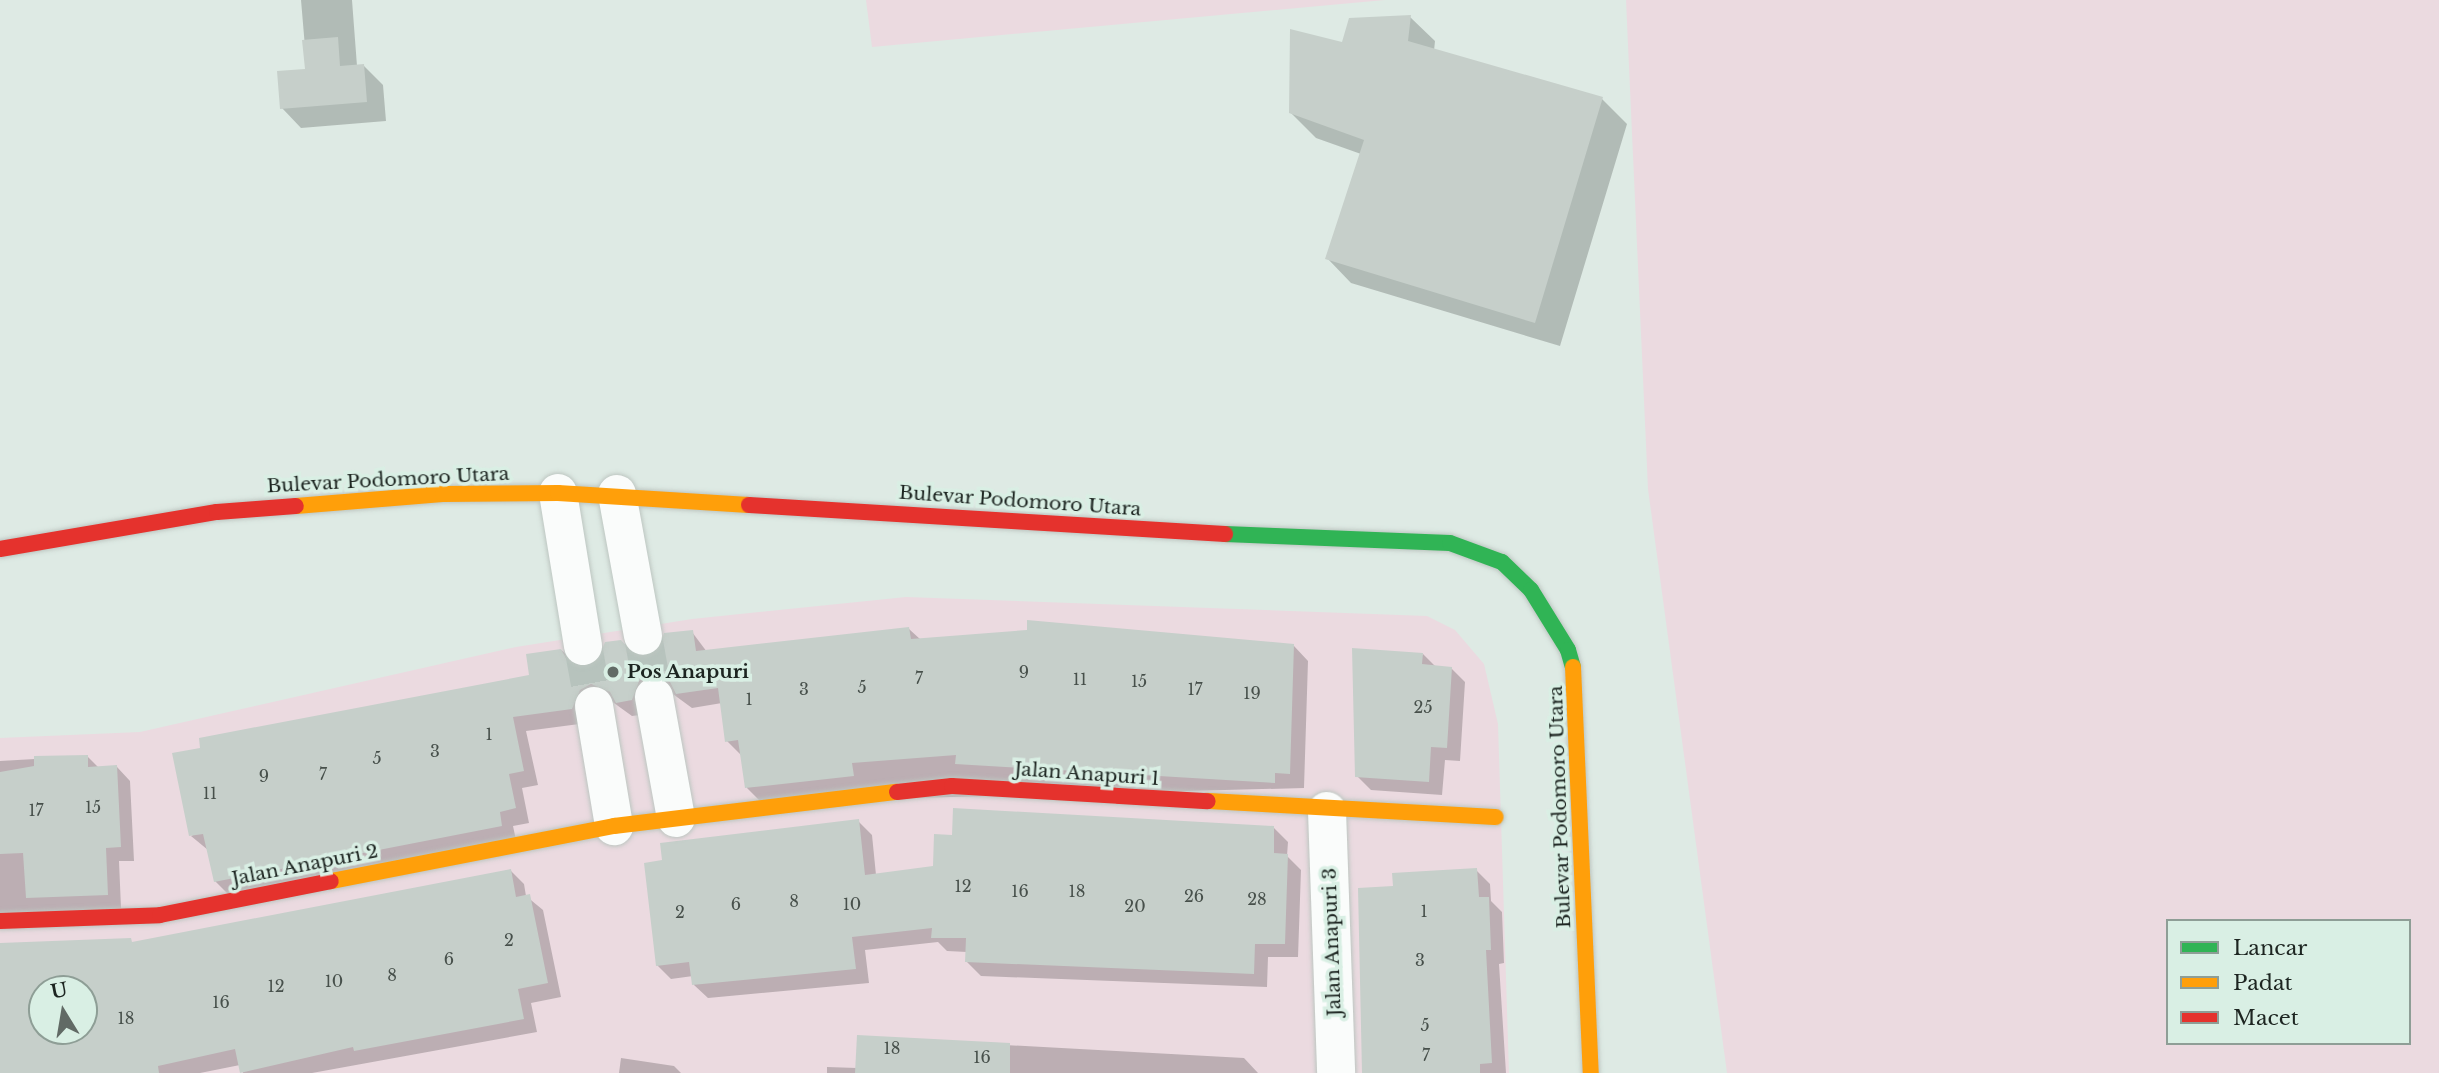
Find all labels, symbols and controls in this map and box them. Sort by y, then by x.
street label: Bulevar Podomoro Utara [266,462,510,498]
street label: Bulevar Podomoro Utara [898,481,1142,521]
place label: Pos Anapuri [627,661,750,683]
house number: 9 [1019,662,1029,682]
marker: Pos Anapuri [605,664,621,680]
house number: 7 [915,668,923,688]
house number: 11 [1073,669,1087,689]
house number: 15 [1131,671,1147,691]
house number: 5 [857,677,867,697]
house number: 3 [799,679,809,699]
house number: 17 [1187,679,1203,699]
house number: 19 [1243,683,1261,703]
street label: Bulevar Podomoro Utara [1544,685,1576,929]
house number: 1 [745,689,753,709]
house number: 25 [1414,697,1432,717]
house number: 1 [485,724,493,744]
house number: 3 [430,741,440,761]
house number: 5 [372,748,382,768]
street label: Jalan Anapuri 1 [1013,758,1161,790]
house number: 7 [319,764,327,784]
house number: 9 [259,766,269,786]
house number: 11 [203,783,217,803]
house number: 15 [85,797,101,817]
house number: 17 [28,800,44,820]
street label: Jalan Anapuri 2 [230,840,380,890]
street label: Jalan Anapuri 3 [1318,867,1346,1017]
house number: 12 [955,876,971,896]
house number: 16 [1011,881,1029,901]
house number: 18 [1069,881,1085,901]
house number: 26 [1184,886,1204,906]
house number: 28 [1247,889,1267,909]
house number: 8 [789,891,799,911]
house number: 6 [731,894,741,914]
house number: 10 [843,894,861,914]
house number: 20 [1124,896,1146,916]
house number: 1 [1420,901,1428,921]
house number: 2 [675,902,685,922]
legend [2166,919,2411,1045]
house number: 2 [504,930,514,950]
text: Lancar [2233,935,2307,961]
house number: 6 [444,949,454,969]
house number: 3 [1415,950,1425,970]
house number: 8 [387,965,397,985]
text: Padat [2233,970,2293,996]
house number: 10 [325,971,343,991]
north arrow [28,975,98,1045]
house number: 12 [268,976,284,996]
text: U [49,978,70,1004]
house number: 16 [212,992,230,1012]
text: Macet [2233,1005,2299,1031]
house number: 18 [118,1008,134,1028]
house number: 5 [1420,1015,1430,1035]
house number: 18 [884,1038,900,1058]
house number: 7 [1422,1045,1430,1065]
house number: 16 [973,1047,991,1067]

